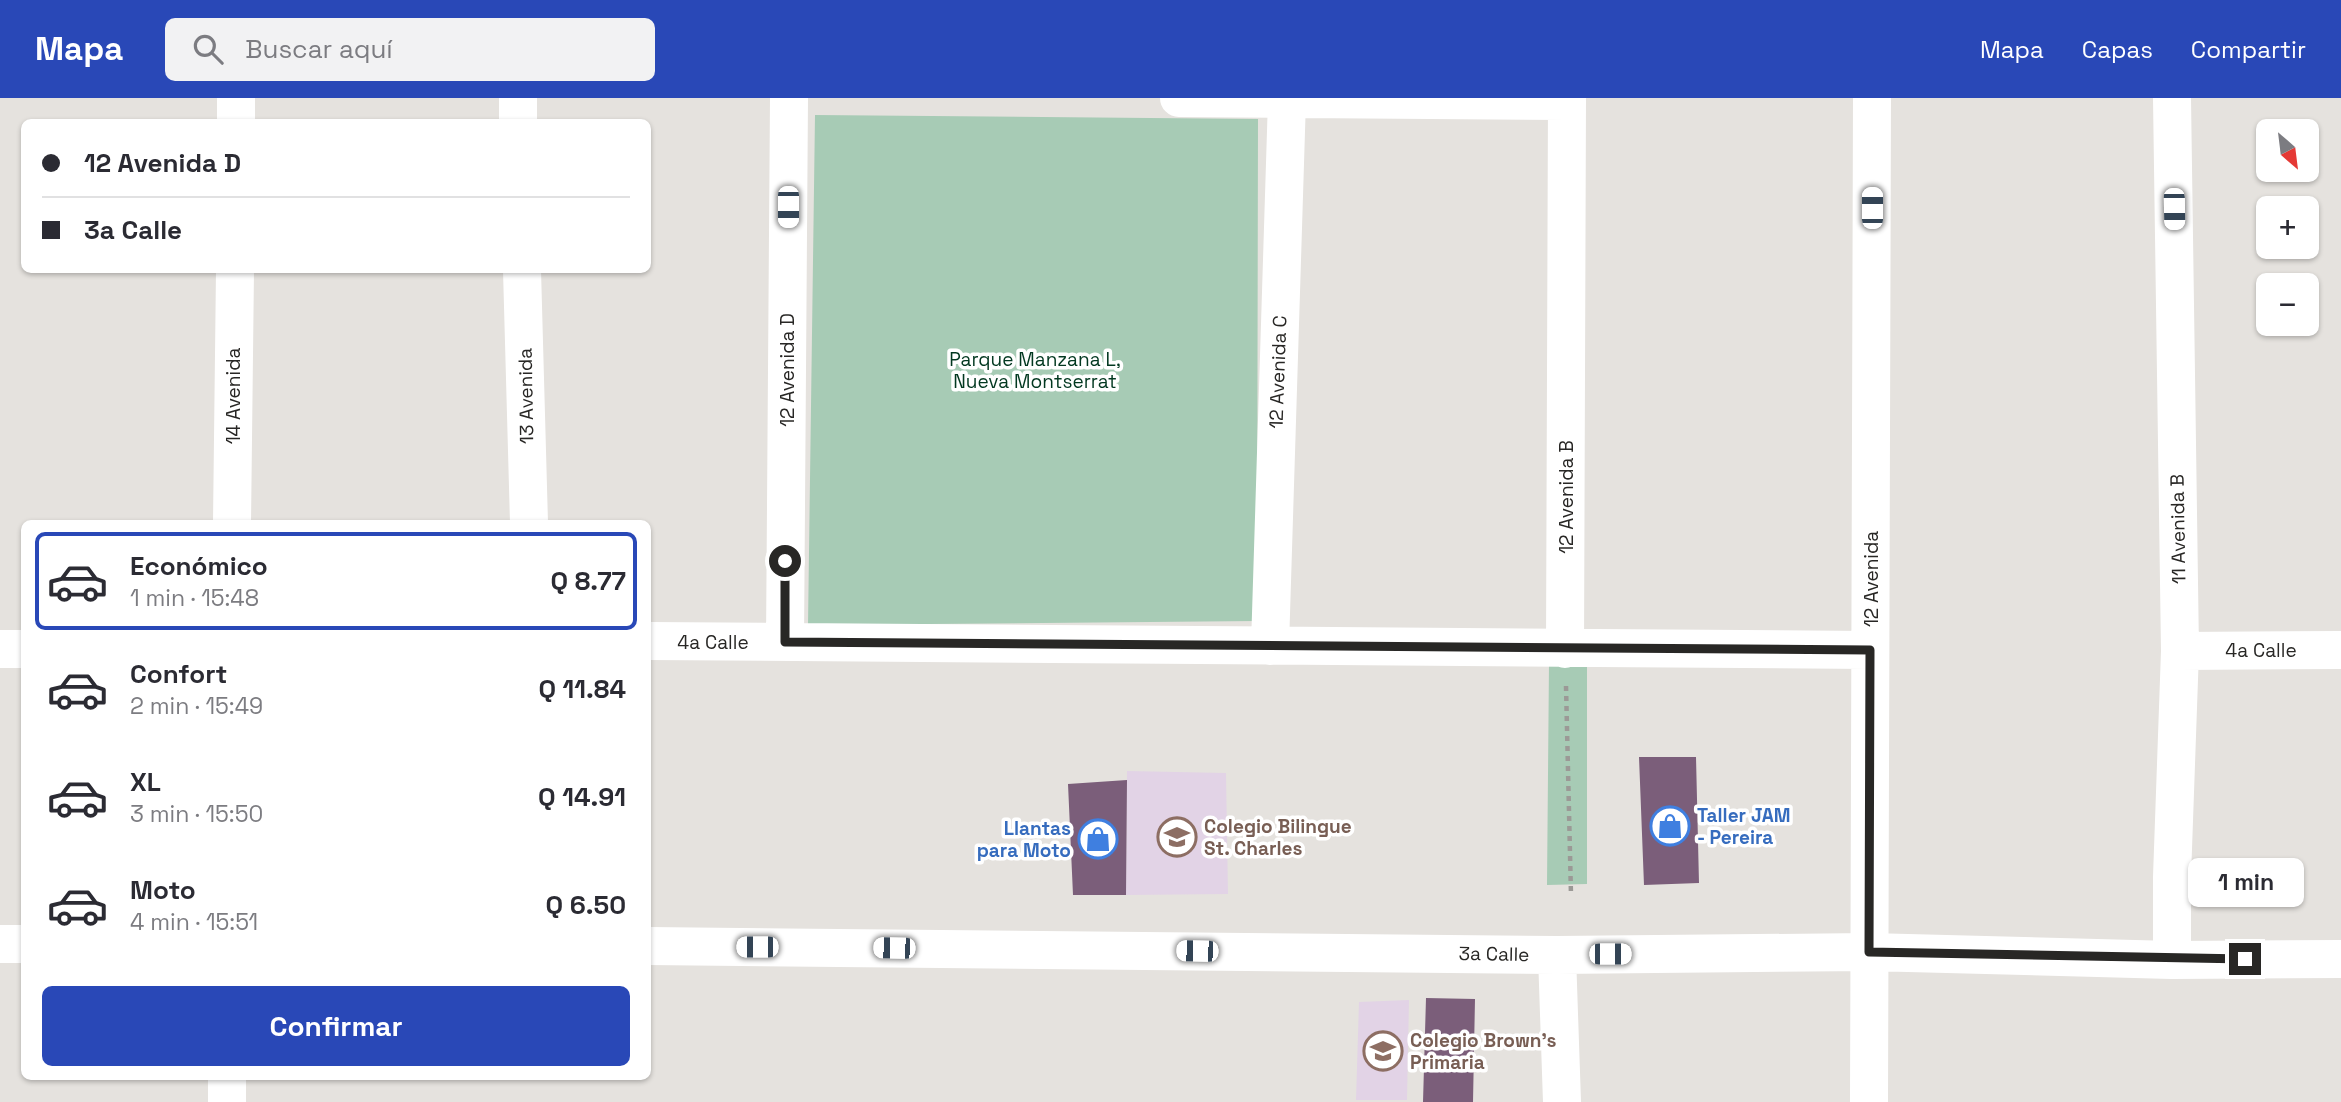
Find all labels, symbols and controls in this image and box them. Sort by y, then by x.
search box [165,18,655,81]
text: Mapa [35,28,123,70]
icon: search [189,30,227,68]
text: Buscar aquí [245,32,393,66]
text: Mapa [1980,34,2044,65]
text: Capas [2082,34,2153,65]
text: Compartir [2191,34,2306,65]
north arrow [2256,119,2319,182]
map controls [2256,119,2319,336]
text: 12 Avenida D [84,146,241,180]
car [778,186,799,228]
car [1862,187,1883,229]
car [2164,188,2185,230]
button: + [2256,196,2319,259]
text: 3a Calle [84,213,182,247]
button: − [2256,273,2319,336]
street label: 12 Avenida D [775,313,800,427]
street label: 12 Avenida C [1264,315,1292,429]
park label: Parque Manzana L, Nueva Montserrat [949,347,1121,394]
street label: 14 Avenida [221,348,246,444]
street label: 13 Avenida [513,348,539,444]
street label: 12 Avenida B [1554,440,1579,554]
street label: 11 Avenida B [2165,474,2191,584]
street label: 12 Avenida [1859,531,1884,627]
route start [769,545,801,577]
text: Económico [130,549,268,583]
icon: car [46,550,109,613]
text: Q 8.77 [551,564,626,598]
text: 1 min · 15:48 [130,583,259,613]
street label: 4a Calle [677,630,749,655]
street label: 4a Calle [2225,638,2297,663]
text: Confort [130,657,227,691]
icon: car [46,658,109,721]
text: Q 11.84 [538,672,626,706]
text: 2 min · 15:49 [130,691,263,721]
text: XL [130,765,161,799]
icon: car [46,766,109,829]
text: Q 14.91 [538,780,626,814]
text: 3 min · 15:50 [130,799,263,829]
place label: Taller JAM - Pereira [1697,803,1791,850]
shop icon: Taller JAM - Pereira [1649,805,1691,847]
place label: Colegio Bilingue St. Charles [1204,814,1352,861]
place label: Llantas para Moto [977,816,1071,863]
school or university icon: Colegio Bilingue St. Charles [1156,816,1198,858]
shop icon: Llantas para Moto [1077,818,1119,860]
callout: 1 min [2187,858,2303,906]
text: 1 min [2218,867,2274,897]
text: Moto [130,873,196,907]
icon: car [46,874,109,937]
text: Q 6.50 [546,888,626,922]
text: 4 min · 15:51 [130,907,258,937]
car [737,937,779,958]
car [873,937,916,959]
car [1176,940,1219,962]
street label: 3a Calle [1458,941,1530,967]
route end [2229,943,2261,975]
car [1590,944,1632,965]
button: Confirmar [42,986,630,1066]
place label: Colegio Brown's Primaria [1410,1028,1557,1075]
school or university icon: Colegio Brown's Primaria [1362,1030,1404,1072]

